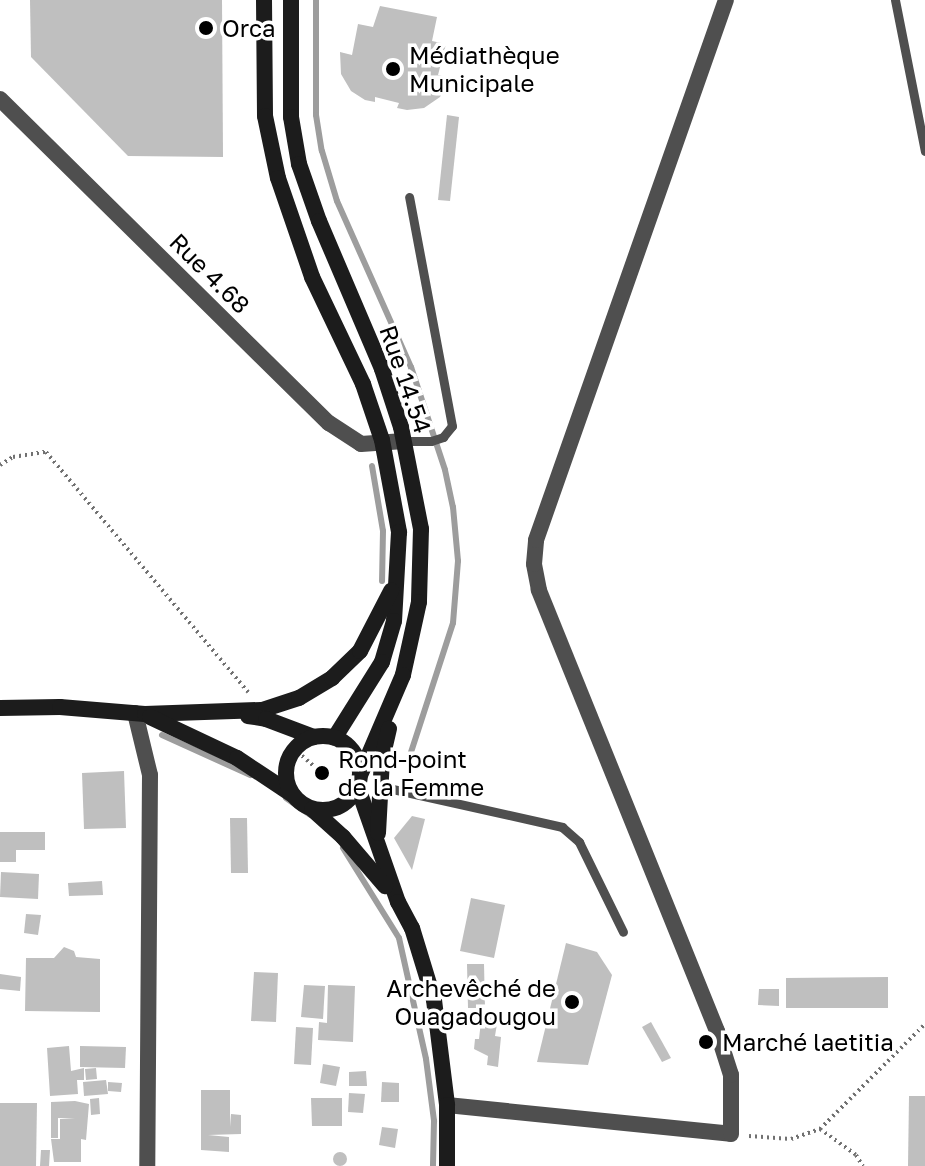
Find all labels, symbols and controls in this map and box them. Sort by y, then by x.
place label: Orca [222,14,276,42]
marker: Orca [197,19,215,37]
place label: Médiathèque Municipale [409,41,560,97]
marker: Médiathèque Municipale [384,60,402,78]
street label: Rue 4.68 [164,227,256,319]
street label: Rue 14.54 [374,321,438,437]
place label: Rond-point de la Femme [338,745,484,801]
marker: Rond-point de la Femme [313,764,331,782]
place label: Archevêché de Ouagadougou [386,974,556,1030]
marker: Archevêché de Ouagadougou [563,993,581,1011]
place label: Marché laetitia [722,1028,894,1056]
marker: Marché laetitia [697,1033,715,1051]

